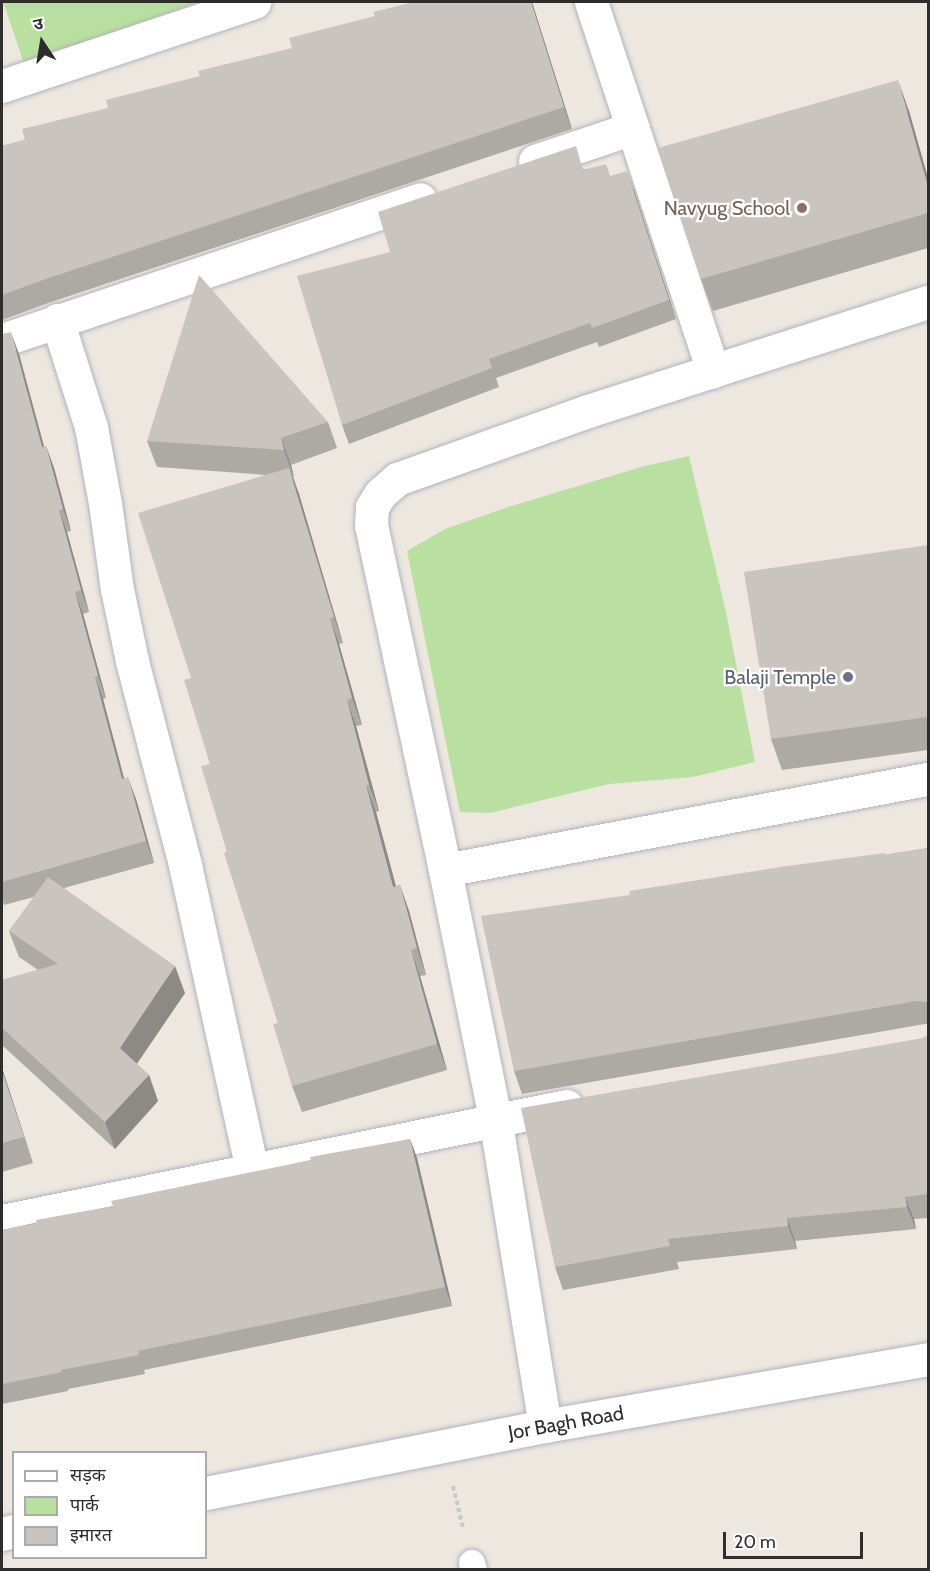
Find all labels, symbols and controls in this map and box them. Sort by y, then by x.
north arrow [12,12,72,72]
text: उ [32,14,45,34]
place label: Navyug School [664,196,790,220]
marker: Navyug School [795,201,809,215]
place label: Balaji Temple [724,665,836,689]
marker: Balaji Temple [841,670,855,684]
street label: Jor Bagh Road [506,1401,626,1445]
legend [12,1451,207,1559]
text: सड़क [70,1464,106,1486]
text: पार्क [70,1494,99,1516]
scale bar [726,1520,866,1558]
text: इमारत [70,1524,112,1546]
text: 20 m [734,1531,776,1553]

